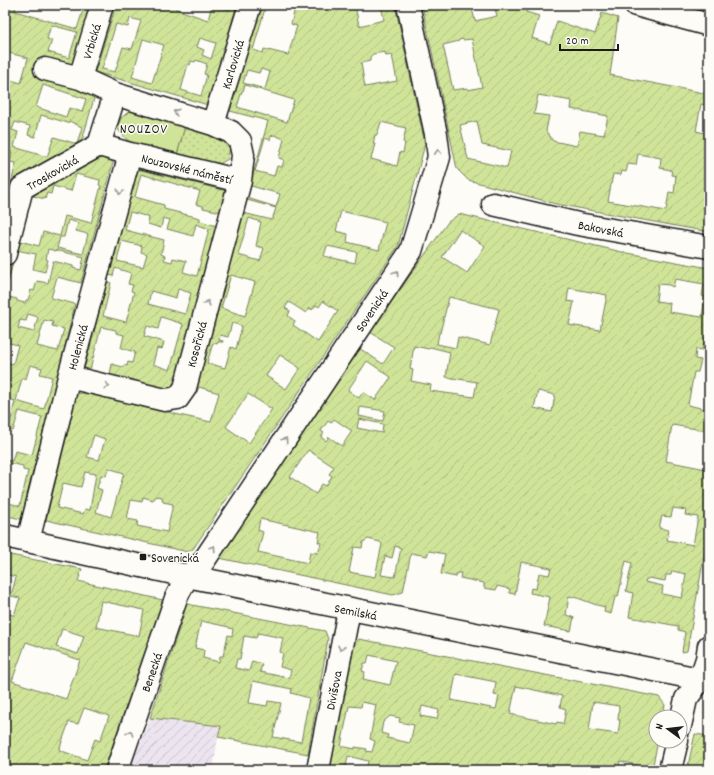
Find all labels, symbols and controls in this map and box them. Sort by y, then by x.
street label: Vrbická [79,21,108,62]
scale bar [560,26,618,52]
text: 20 m [566,33,589,50]
street label: Karlovická [218,37,251,92]
one-way arrow [173,109,180,117]
district label: NOUZOV [120,120,168,140]
one-way arrow [434,149,443,155]
street label: Nouzovské náměstí [139,150,235,191]
street label: Troskovická [24,151,83,197]
one-way arrow [116,188,124,195]
street label: Bakovská [576,217,625,244]
one-way arrow [391,271,398,278]
street label: Sovenická [352,286,395,337]
one-way arrow [202,300,211,307]
street label: Kosořická [183,319,214,370]
street label: Holenická [64,322,95,373]
one-way arrow [104,382,110,390]
one-way arrow [280,437,288,444]
one-way arrow [208,545,216,552]
place label: Sovenická [151,550,200,569]
marker: Sovenická [138,552,148,562]
street label: Semilská [333,600,379,627]
one-way arrow [338,645,346,651]
street label: Benecká [138,650,169,695]
street label: Divišova [322,668,349,712]
north arrow [648,709,688,749]
text: N [652,722,669,732]
one-way arrow [125,730,134,737]

